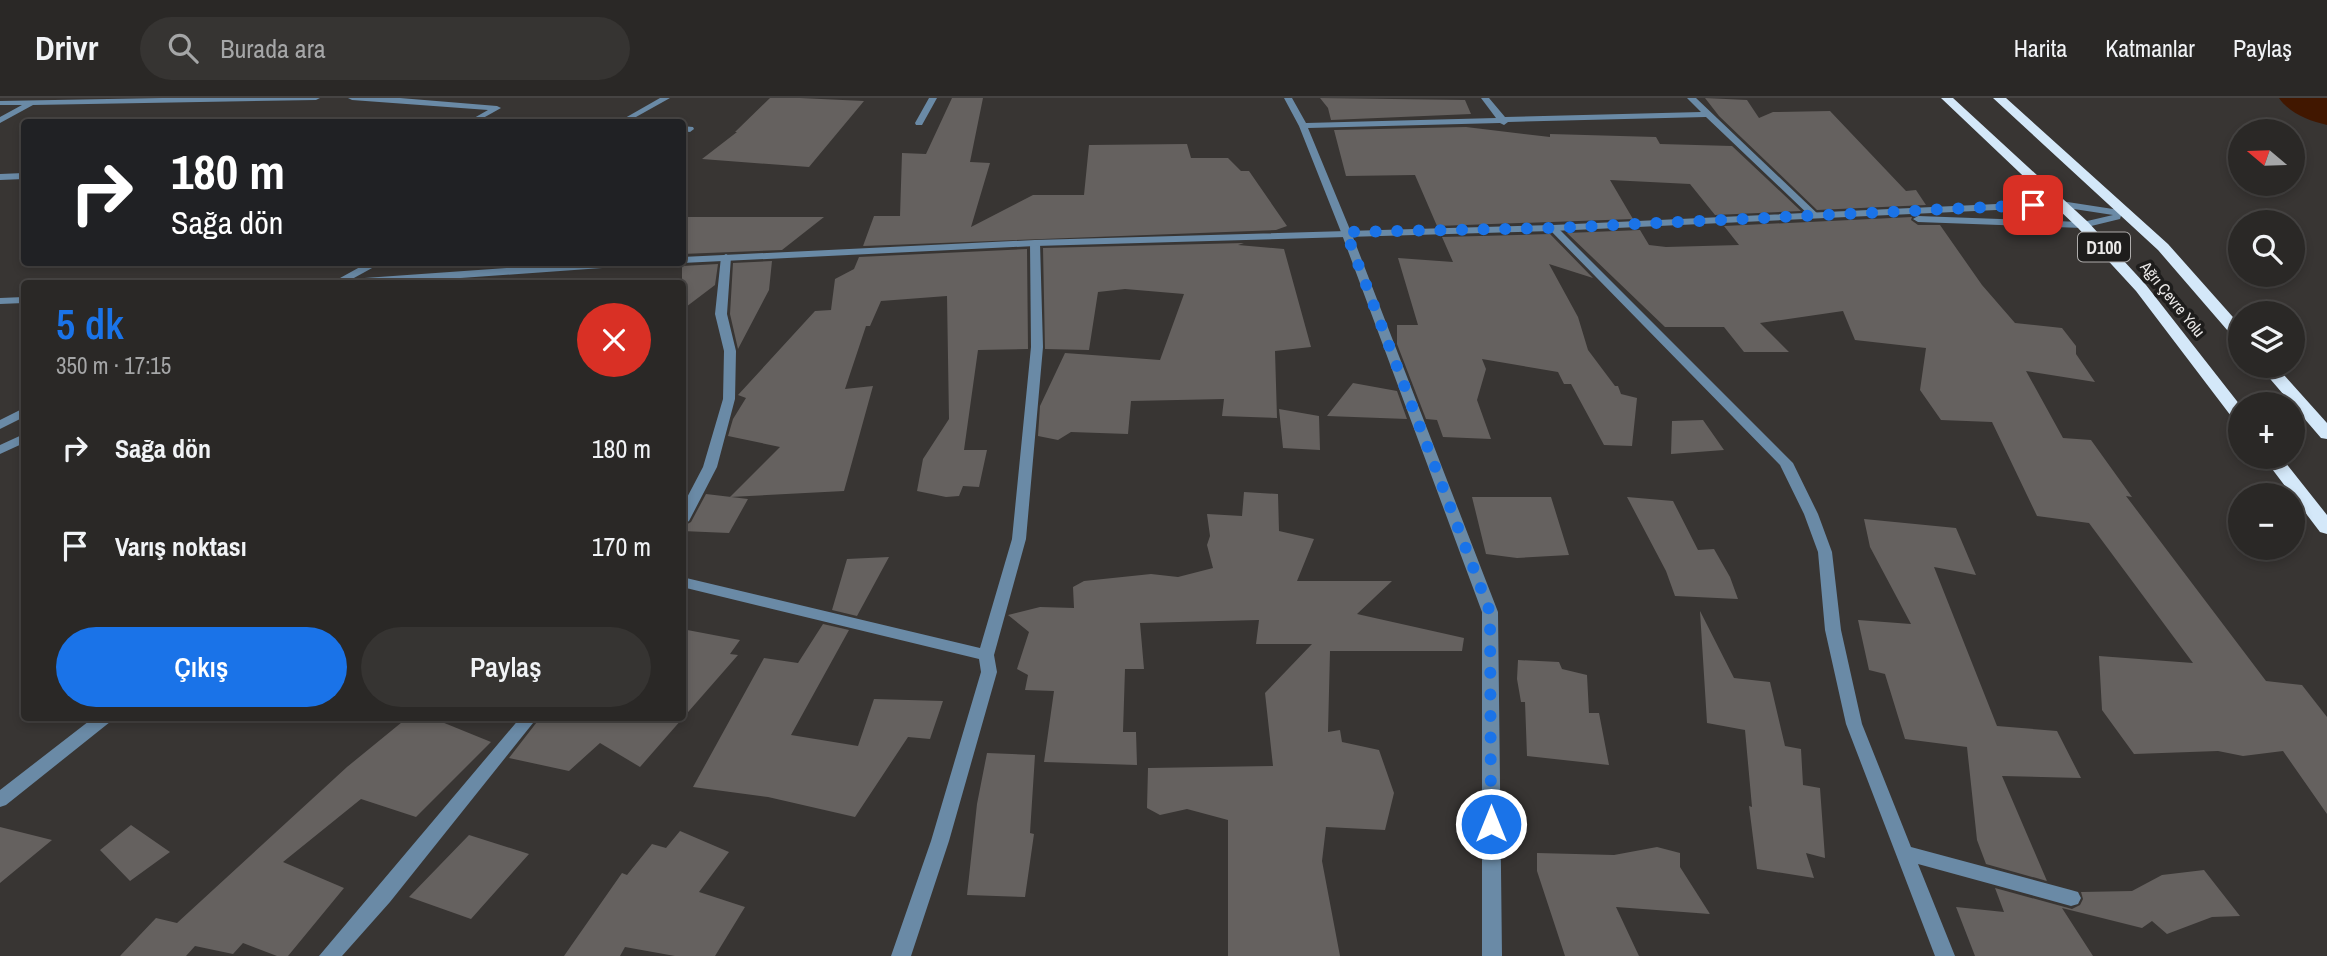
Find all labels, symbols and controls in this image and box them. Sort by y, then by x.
search box [140,17,630,80]
text: Drivr [35,26,98,70]
icon: search [164,29,202,67]
text: Burada ara [220,31,326,66]
text: Harita [2014,32,2067,64]
text: Katmanlar [2105,32,2195,64]
text: Paylaş [2233,32,2292,64]
north arrow [2228,119,2305,196]
map controls [2228,119,2305,560]
text: 180 m [171,138,285,204]
icon: right [56,147,147,238]
pin [2003,175,2063,235]
icon: arrive [2014,186,2052,224]
text: Sağa dön [171,201,283,244]
button: search [2228,210,2305,287]
road number: D100 [2078,232,2130,262]
street label: Ağrı Çevre Yolu [2135,256,2210,341]
text: 5 dk [56,296,124,352]
button: layers [2228,301,2305,378]
button: close [577,303,651,377]
text: 350 m · 17:15 [56,350,171,381]
button: + [2228,392,2305,469]
icon: right [56,429,94,467]
text: Sağa dön [115,431,211,466]
text: 180 m [592,431,651,466]
button: − [2228,483,2305,560]
icon: arrive [56,527,94,565]
text: Varış noktası [115,529,247,564]
text: 170 m [592,529,651,564]
button: Çıkış [56,627,347,707]
button: Paylaş [361,627,651,707]
position arrow [1454,787,1528,861]

